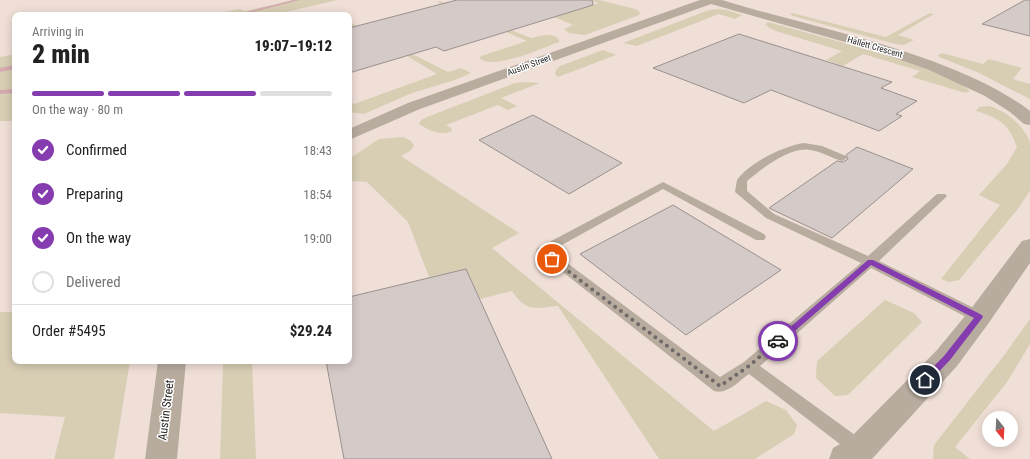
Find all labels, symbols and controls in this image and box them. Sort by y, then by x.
text: Arriving in [32,24,84,39]
street label: Hallett Crescent [846,34,904,60]
text: 19:07–19:12 [254,37,332,55]
text: 2 min [32,39,90,69]
street label: Austin Street [506,52,553,78]
text: On the way · 80 m [32,102,123,117]
icon: check [32,139,54,161]
text: Confirmed [66,141,127,159]
text: 18:43 [303,143,332,158]
icon: check [32,183,54,205]
text: Preparing [66,185,123,203]
text: 18:54 [303,187,332,202]
icon: check [32,227,54,249]
text: On the way [66,229,131,247]
text: 19:00 [303,231,332,246]
pin [535,242,569,276]
icon: bag [541,248,563,270]
text: Delivered [66,273,121,291]
courier [758,321,798,361]
text: Order #5495 [32,322,106,340]
text: $29.24 [290,322,332,340]
icon: car [767,330,789,352]
pin [908,363,942,397]
icon: home [914,369,936,391]
street label: Austin Street [155,378,177,441]
north arrow [982,411,1018,447]
map controls [982,411,1018,447]

